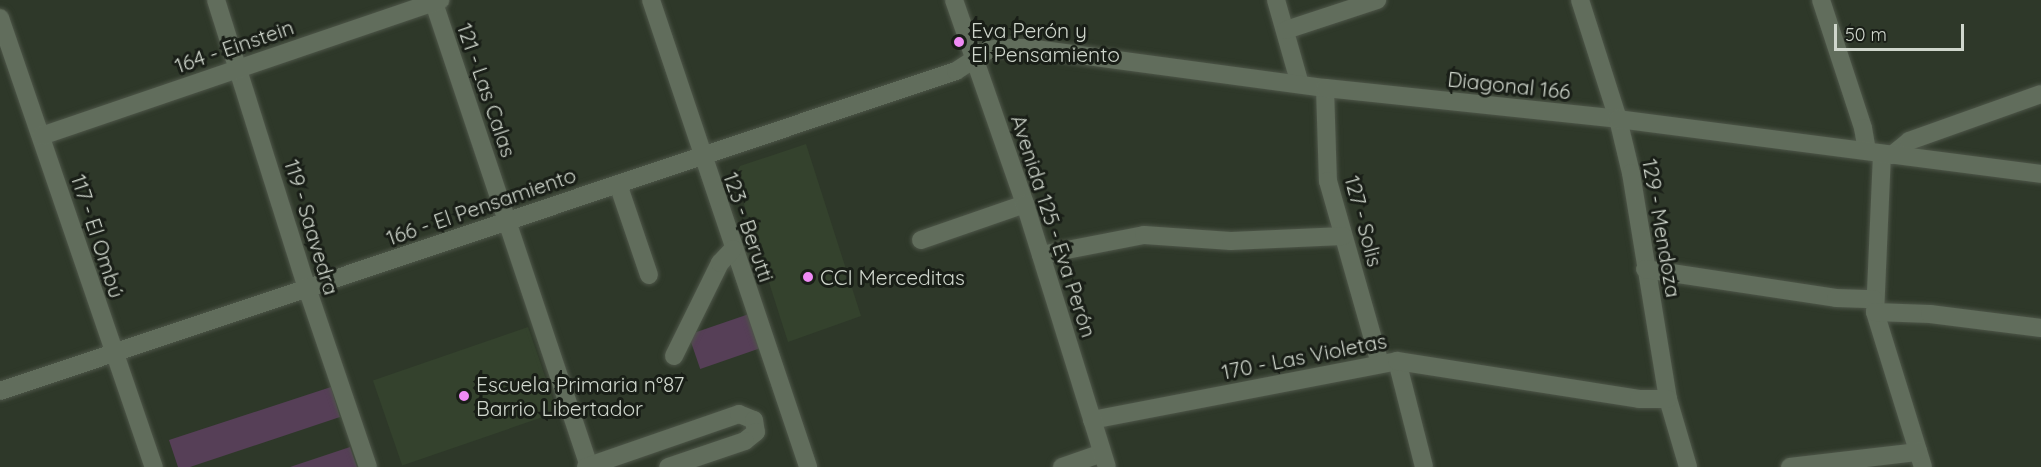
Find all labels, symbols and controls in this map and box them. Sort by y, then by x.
scale bar [1837,12,1968,50]
street label: 164 - Einstein [171,14,297,78]
place label: Eva Perón y El Pensamiento [971,17,1120,67]
street label: 121 - Las Calas [452,20,522,160]
text: 50 m [1845,23,1887,46]
marker: Eva Perón y El Pensamiento [952,35,966,49]
street label: Diagonal 166 [1446,66,1572,104]
street label: Avenida 125 - Eva Perón [1006,112,1102,340]
street label: 119 - Saavedra [279,156,345,298]
street label: 129 - Mendoza [1637,157,1687,299]
street label: 166 - El Pensamiento [383,162,579,250]
street label: 123 - Berutti [718,169,780,285]
street label: 117 - El Ombú [66,171,130,301]
street label: 127 - Solis [1340,173,1388,269]
place label: CCI Merceditas [820,264,965,290]
marker: CCI Merceditas [801,270,815,284]
street label: 170 - Las Violetas [1219,328,1389,384]
place label: Escuela Primaria n°87 Barrio Libertador [476,371,684,421]
marker: Escuela Primaria n°87 Barrio Libertador [457,389,471,403]

